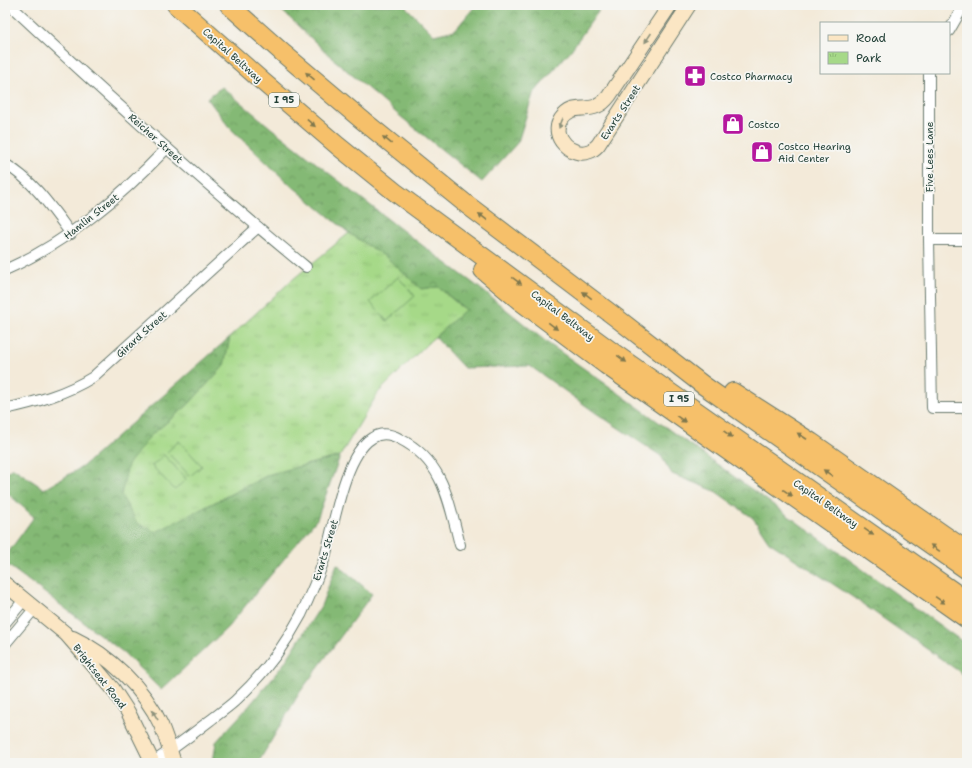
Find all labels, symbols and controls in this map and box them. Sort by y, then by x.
legend [820,22,950,74]
street label: Capital Beltway [200,25,266,86]
text: Road [856,30,887,46]
one-way arrow [644,32,652,43]
text: Park [856,50,882,66]
pharmacy icon: Costco Pharmacy [682,63,708,89]
place label: Costco Pharmacy [710,70,793,83]
one-way arrow [305,72,315,81]
street label: Evarts Street [598,82,643,142]
road number: I 95 [269,93,299,107]
street label: Reicher Street [126,111,186,166]
shop icon: Costco [720,111,746,137]
one-way arrow [557,117,564,129]
place label: Costco [748,118,780,131]
one-way arrow [306,119,316,128]
street label: Five Lees Lane [923,121,936,192]
one-way arrow [382,136,392,145]
shop icon: Costco Hearing Aid Center [749,139,775,165]
place label: Costco Hearing Aid Center [778,140,851,165]
street label: Hamlin Street [61,191,122,242]
one-way arrow [478,213,489,221]
one-way arrow [512,277,523,285]
street label: Capital Beltway [528,287,597,344]
one-way arrow [582,291,592,299]
street label: Girard Street [113,308,169,361]
one-way arrow [548,322,559,330]
one-way arrow [617,354,627,362]
road number: I 95 [664,392,694,406]
one-way arrow [676,414,687,423]
one-way arrow [723,430,733,438]
one-way arrow [797,432,807,440]
one-way arrow [823,469,834,477]
street label: Capital Beltway [791,476,861,531]
one-way arrow [782,489,793,497]
street label: Evarts Street [310,518,341,582]
one-way arrow [864,528,874,536]
one-way arrow [930,544,940,552]
one-way arrow [935,596,945,604]
street label: Brightseat Road [70,641,129,712]
one-way arrow [151,709,158,721]

